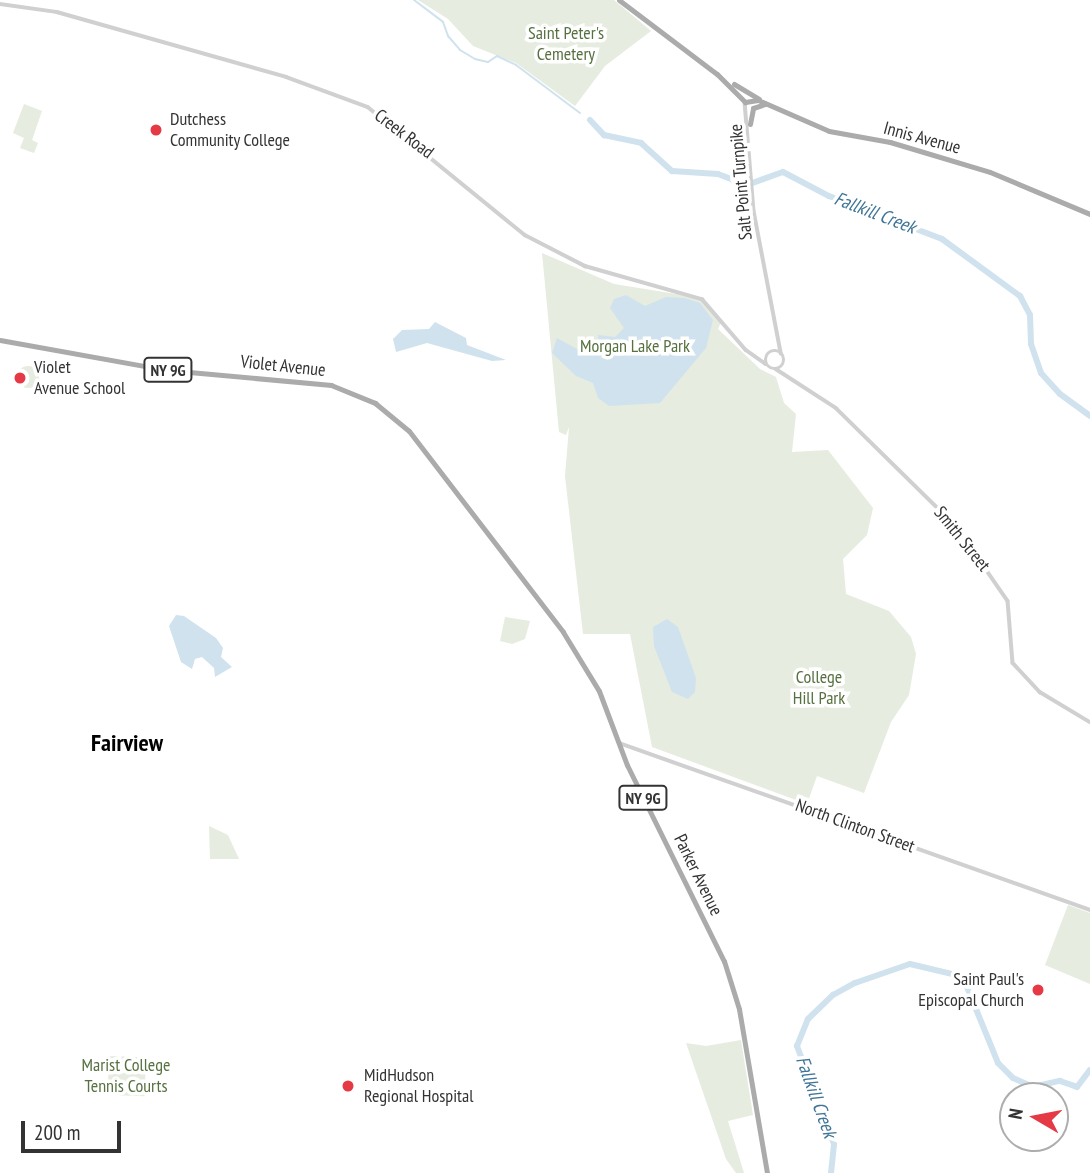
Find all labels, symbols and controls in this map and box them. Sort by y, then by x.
park label: Saint Peter's Cemetery [528,23,604,66]
street label: Creek Road [370,105,438,163]
place label: Dutchess Community College [170,109,290,152]
street label: Innis Avenue [881,117,963,159]
marker: Dutchess Community College [148,122,164,138]
street label: Salt Point Turnpike [725,123,757,241]
water label: Fallkill Creek [831,187,919,239]
park label: Morgan Lake Park [580,335,690,357]
street label: Violet Avenue [239,351,327,381]
place label: Violet Avenue School [34,357,125,400]
road number: NY 9G [142,358,194,382]
marker: Violet Avenue School [12,370,28,386]
street label: Smith Street [929,502,995,576]
park label: College Hill Park [793,667,845,710]
district label: Fairview [91,729,163,757]
road number: NY 9G [617,786,669,810]
street label: North Clinton Street [792,794,918,858]
street label: Parker Avenue [669,831,727,919]
place label: Saint Paul's Episcopal Church [918,969,1024,1012]
marker: Saint Paul's Episcopal Church [1030,982,1046,998]
water label: Fallkill Creek [791,1053,841,1141]
park label: Marist College Tennis Courts [82,1055,170,1098]
place label: MidHudson Regional Hospital [364,1065,473,1108]
marker: MidHudson Regional Hospital [338,1076,358,1096]
north arrow [999,1082,1069,1152]
scale bar [24,1106,124,1150]
text: N [1003,1107,1028,1121]
text: 200 m [34,1119,80,1146]

